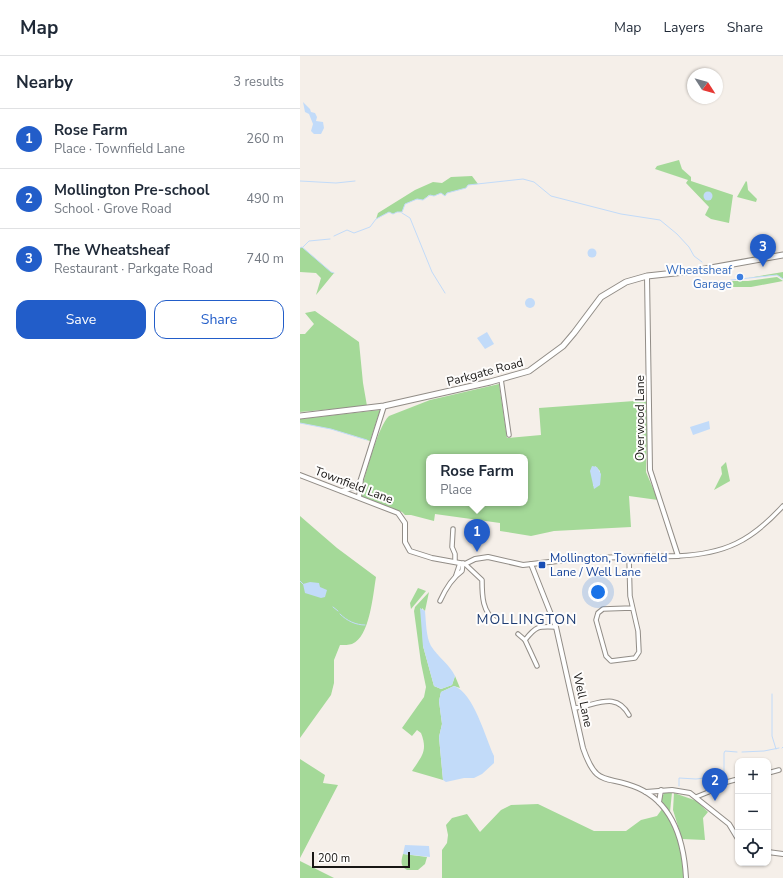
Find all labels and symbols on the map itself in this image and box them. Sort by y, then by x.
north arrow [687,68,723,104]
pin: 3 [750,234,776,267]
place label: Wheatsheaf Garage [666,262,733,292]
marker: Wheatsheaf Garage [735,272,745,282]
street label: Parkgate Road [445,354,525,390]
street label: Overwood Lane [632,375,648,461]
street label: Townfield Lane [313,463,395,507]
pin: 1 [464,519,490,552]
place label: Mollington, Townfield Lane / Well Lane [550,550,668,580]
marker: Mollington, Townfield Lane / Well Lane [537,560,547,570]
your location [588,582,608,602]
district label: MOLLINGTON [477,610,577,629]
street label: Well Lane [569,671,597,729]
pin: 2 [702,768,728,801]
scale bar [312,850,410,869]

